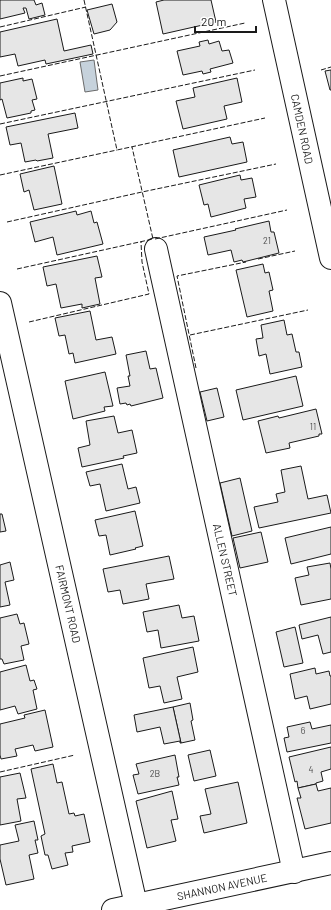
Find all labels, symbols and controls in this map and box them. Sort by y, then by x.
scale bar [195,8,256,34]
text: 20 m [201,14,227,28]
street label: CAMDEN ROAD [289,93,316,165]
house number: 21 [263,235,271,246]
house number: 11 [310,421,316,432]
street label: ALLEN STREET [211,522,240,598]
street label: FAIRMONT ROAD [53,564,84,644]
house number: 6 [301,725,306,736]
house number: 4 [309,764,314,775]
house number: 2B [150,768,160,779]
street label: SHANNON AVENUE [176,871,269,902]

